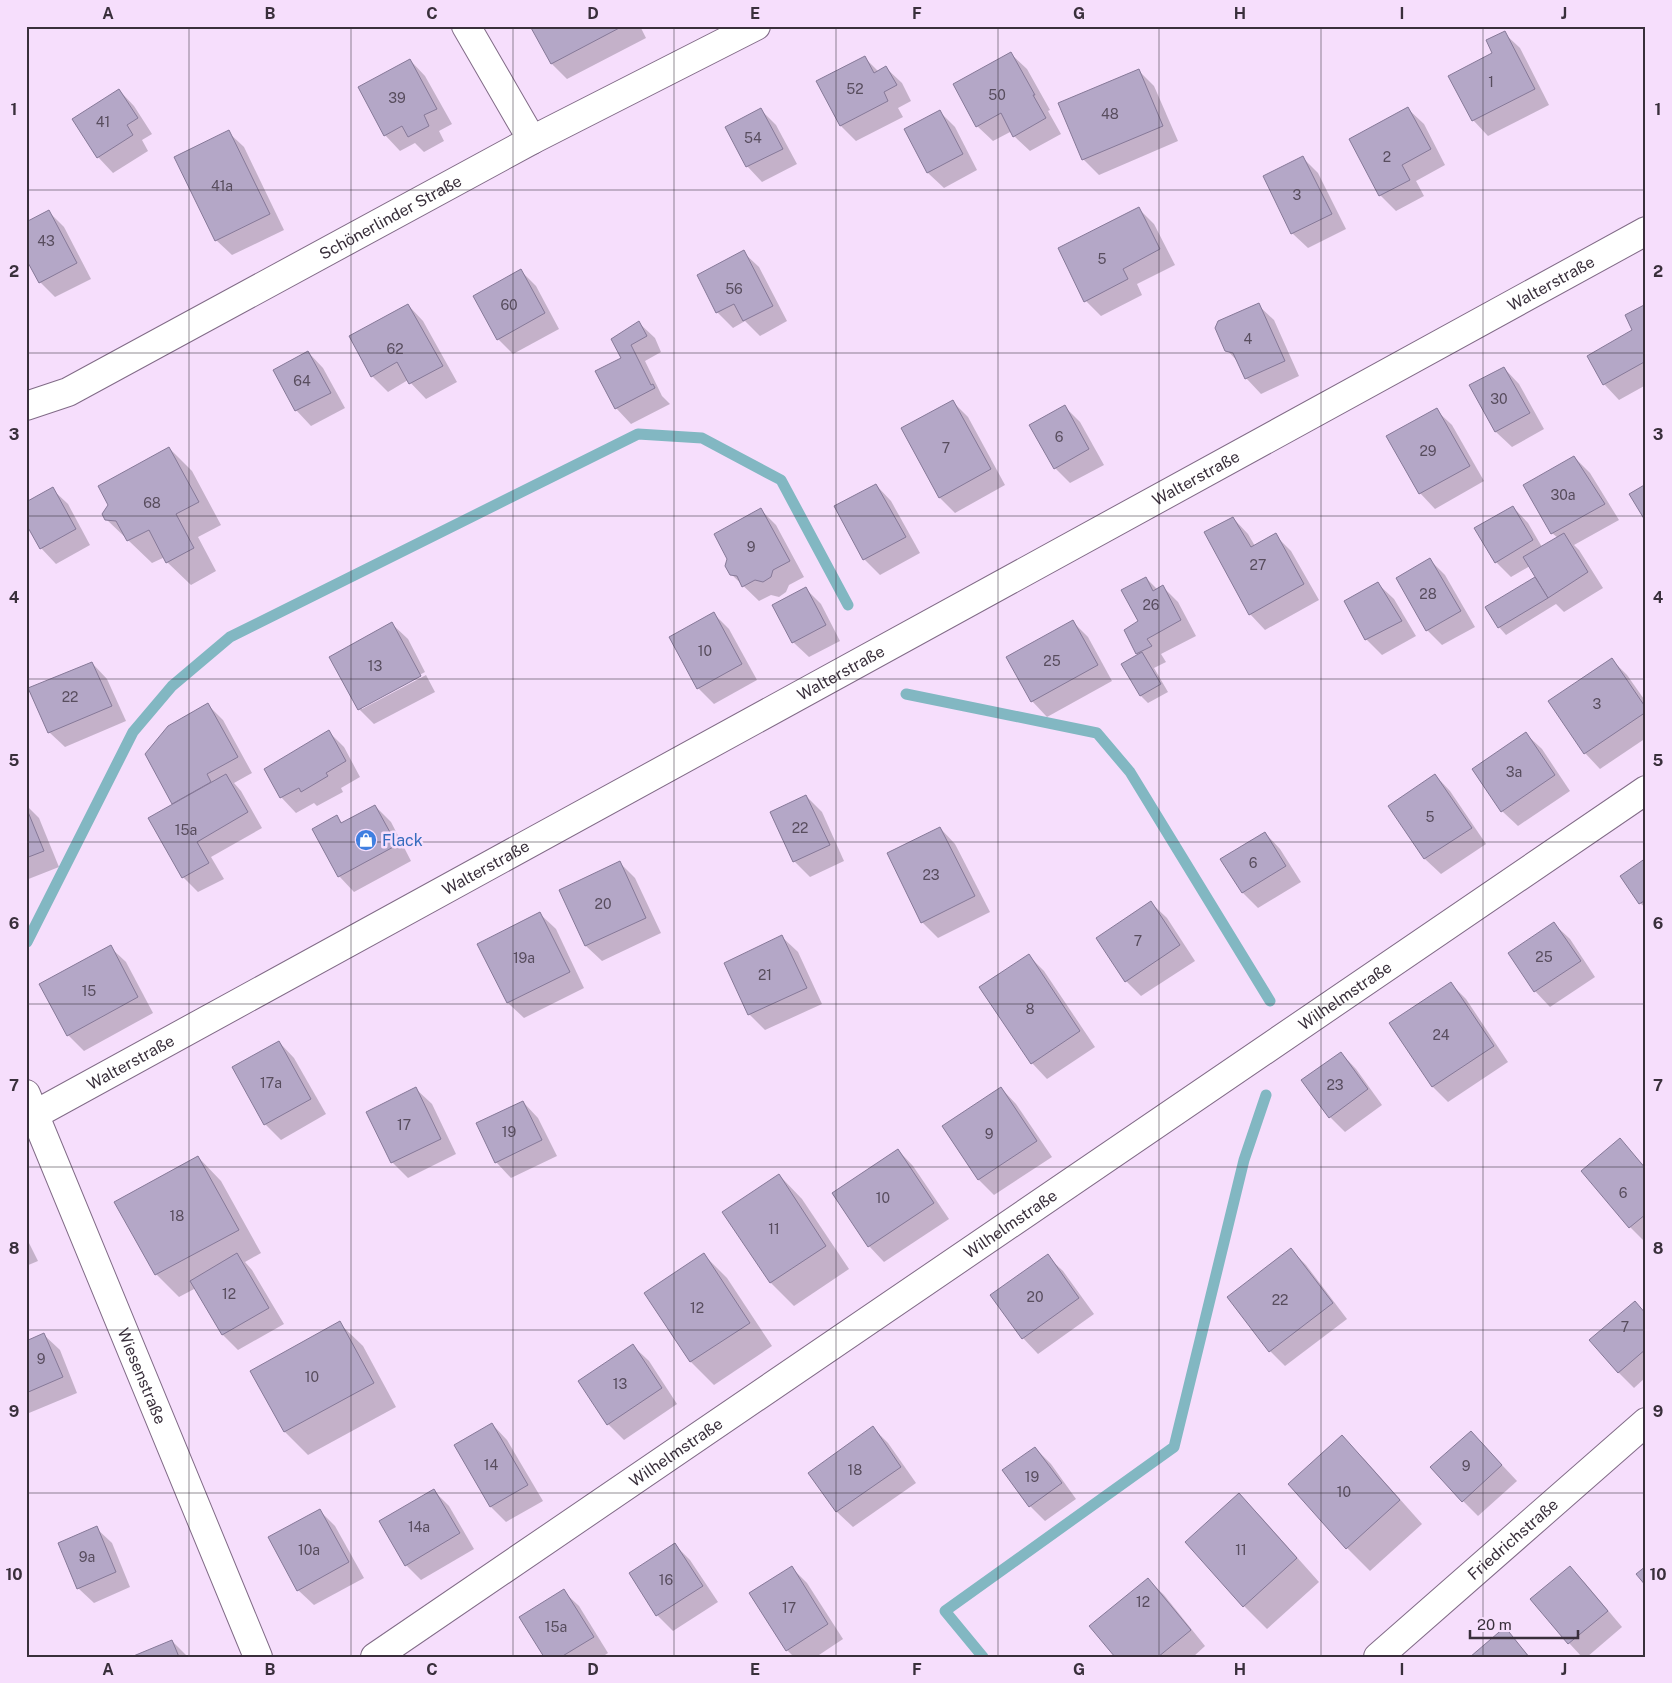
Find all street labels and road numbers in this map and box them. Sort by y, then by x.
street label: Schönerlinder Straße [316,171,465,263]
street label: Walterstraße [1504,252,1598,315]
street label: Walterstraße [1149,446,1243,509]
street label: Walterstraße [794,641,888,704]
street label: Walterstraße [439,836,532,899]
street label: Wilhelmstraße [1295,957,1395,1034]
street label: Walterstraße [84,1031,177,1094]
street label: Wilhelmstraße [960,1185,1060,1262]
street label: Wiesenstraße [114,1325,170,1427]
street label: Wilhelmstraße [626,1413,726,1490]
street label: Friedrichstraße [1463,1494,1562,1584]

